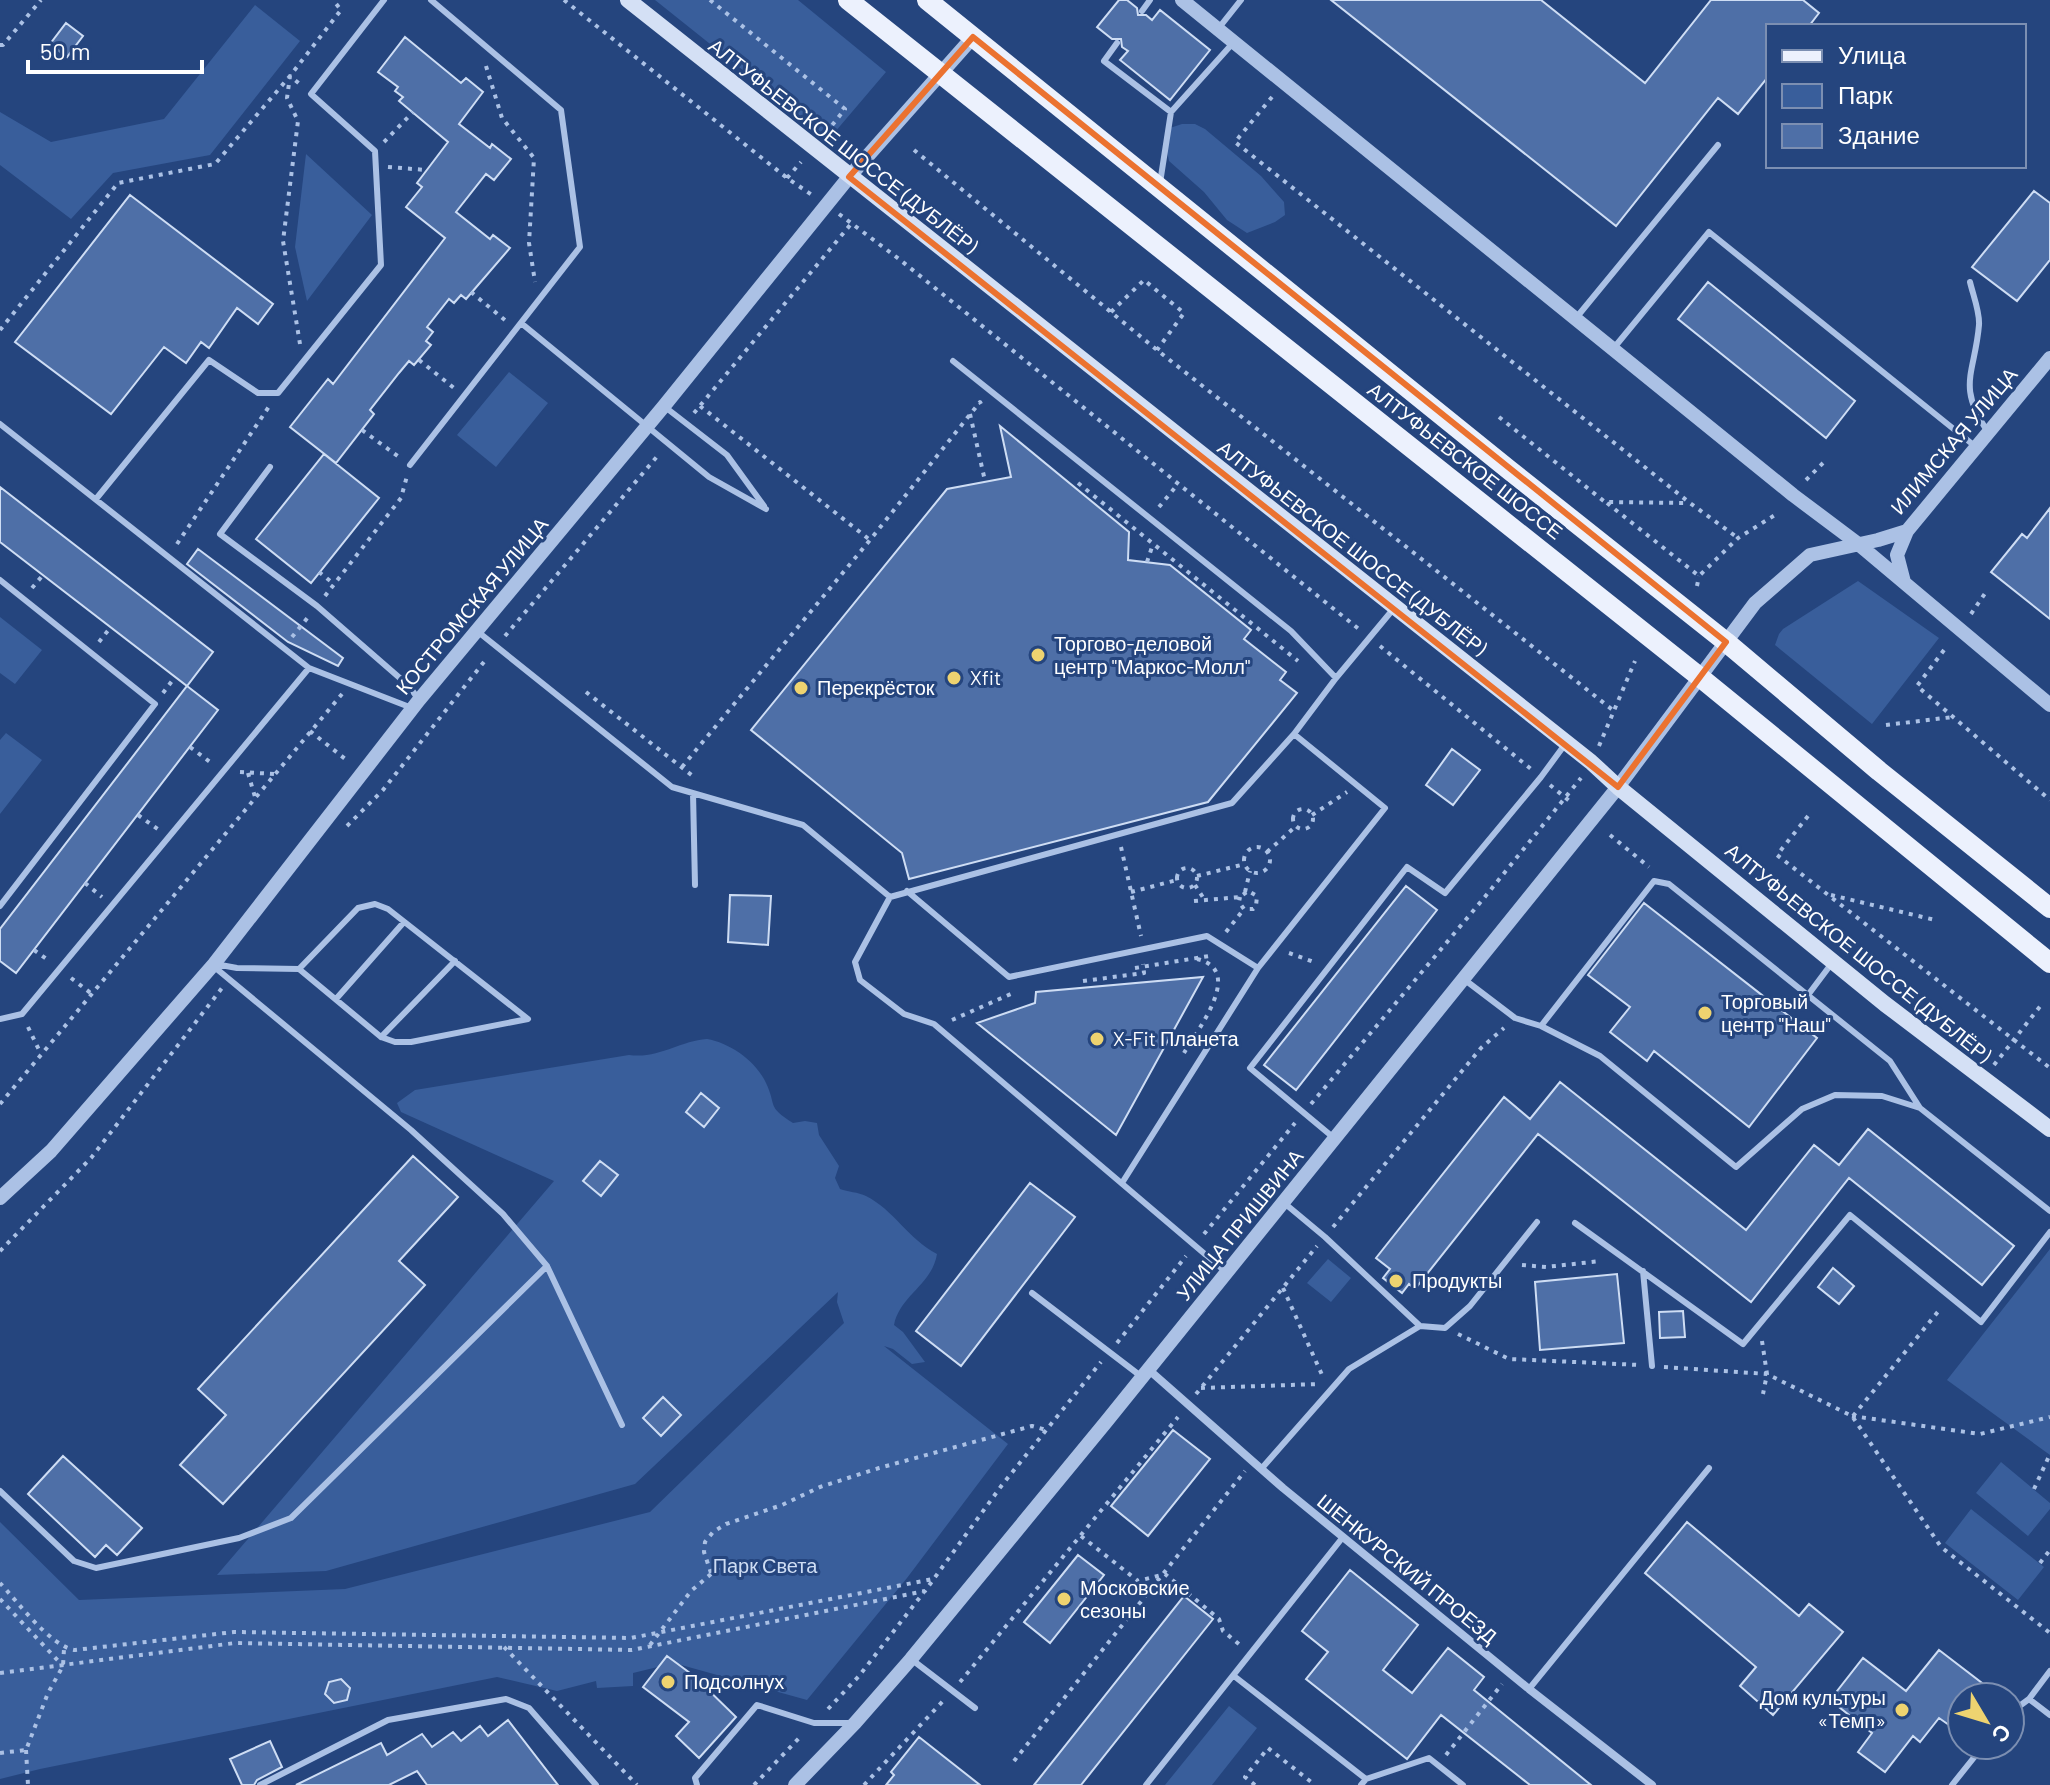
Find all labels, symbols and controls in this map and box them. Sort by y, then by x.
scale bar [28,24,202,74]
legend [1766,24,2026,168]
street label: АЛТУФЬЕВСКОЕ ШОССЕ (ДУБЛЁР) [705,33,983,258]
text: 50 m [40,36,91,65]
text: Улица [1838,40,1907,69]
text: Парк [1838,80,1893,109]
text: Здание [1838,120,1920,149]
street label: ИЛИМСКАЯ УЛИЦА [1885,362,2022,519]
street label: АЛТУФЬЕВСКОЕ ШОССЕ [1364,377,1568,544]
street label: АЛТУФЬЕВСКОЕ ШОССЕ (ДУБЛЁР) [1214,435,1492,660]
street label: КОСТРОМСКАЯ УЛИЦА [390,511,553,699]
place label: Торгово-деловой центр "Маркос-Молл" [1054,631,1250,678]
marker: Торгово-деловой центр "Маркос-Молл" [1029,646,1047,664]
place label: Xfit [970,665,1001,689]
marker: Xfit [945,669,963,687]
place label: Перекрёсток [817,675,935,699]
marker: Перекрёсток [792,679,810,697]
street label: АЛТУФЬЕВСКОЕ ШОССЕ (ДУБЛЁР) [1721,838,1997,1067]
place label: Торговый центр "Наш" [1721,989,1831,1036]
marker: Торговый центр "Наш" [1696,1004,1714,1022]
place label: X-Fit Планета [1113,1026,1240,1050]
marker: X-Fit Планета [1088,1030,1106,1048]
street label: УЛИЦА ПРИШВИНА [1171,1143,1308,1305]
place label: Продукты [1412,1268,1502,1292]
marker: Продукты [1387,1272,1405,1290]
street label: ШЕНКУРСКИЙ ПРОЕЗД [1313,1488,1503,1648]
park label: Парк Света [713,1553,818,1577]
place label: Московские сезоны [1080,1575,1190,1622]
marker: Московские сезоны [1055,1590,1073,1608]
place label: Подсолнух [684,1669,784,1693]
marker: Подсолнух [659,1673,677,1691]
north arrow [1946,1681,2026,1761]
place label: Дом культуры «Темп» [1760,1685,1886,1732]
marker: Дом культуры «Темп» [1893,1701,1911,1719]
text: С [1987,1720,2018,1748]

